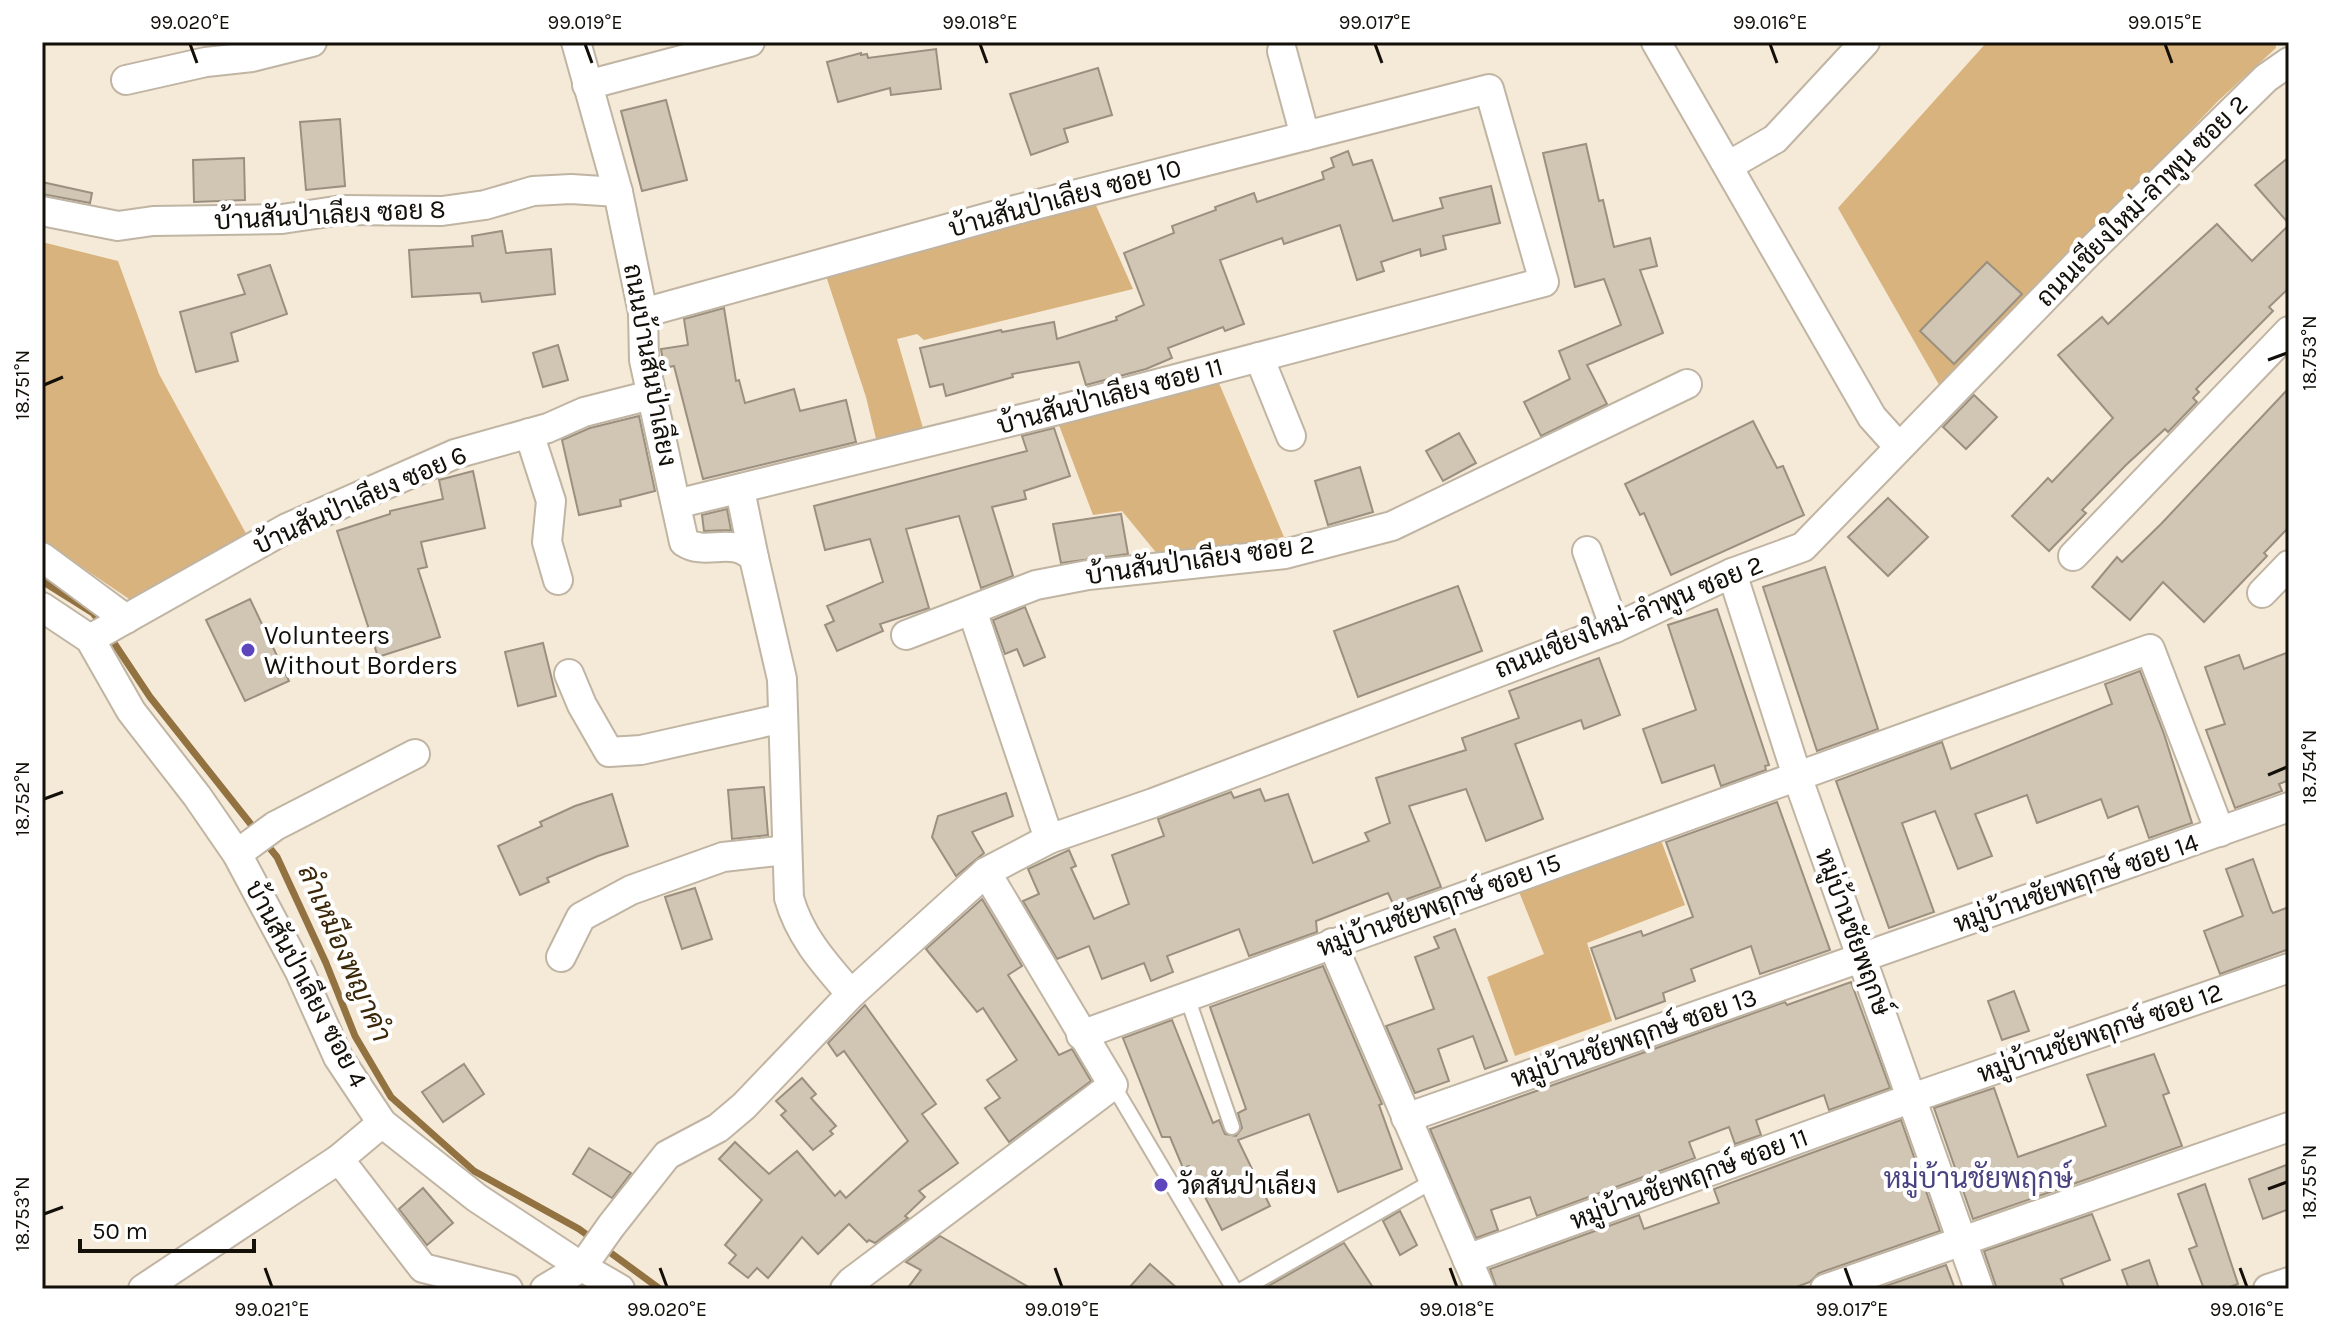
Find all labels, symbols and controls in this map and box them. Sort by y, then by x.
text: 99.020°E [150,11,230,34]
text: 99.019°E [548,11,622,34]
text: 99.018°E [942,11,1018,34]
text: 99.017°E [1339,11,1411,34]
text: 99.016°E [1733,11,1807,34]
text: 99.015°E [2128,11,2202,34]
street label: ถนนเชียงใหม่-ลำพูน ซอย 2 [2029,88,2256,315]
street label: บ้านสันป่าเลียง ซอย 10 [945,151,1185,244]
street label: บ้านสันป่าเลียง ซอย 8 [214,192,446,237]
street label: ถนนบ้านสันป่าเลียง [617,261,684,469]
text: 18.753°N [2298,315,2321,391]
text: 18.751°N [11,350,34,420]
street label: บ้านสันป่าเลียง ซอย 11 [993,350,1226,441]
street label: บ้านสันป่าเลียง ซอย 6 [248,438,472,561]
street label: บ้านสันป่าเลียง ซอย 2 [1084,528,1316,591]
street label: ถนนเชียงใหม่-ลำพูน ซอย 2 [1490,548,1768,687]
place label: Volunteers Without Borders [264,620,458,681]
marker: Volunteers Without Borders [239,641,257,659]
text: 18.754°N [2298,730,2321,804]
text: 18.752°N [11,761,34,837]
street label: หมู่บ้านชัยพฤกษ์ ซอย 14 [1949,825,2203,941]
street label: หมู่บ้านชัยพฤกษ์ [1807,844,1900,1021]
street label: หมู่บ้านชัยพฤกษ์ ซอย 15 [1312,845,1566,965]
water label: ลำเหมืองพญาคำ [290,859,401,1047]
street label: บ้านสันป่าเลียง ซอย 4 [238,875,375,1093]
street label: หมู่บ้านชัยพฤกษ์ ซอย 12 [1973,975,2227,1091]
street label: หมู่บ้านชัยพฤกษ์ ซอย 13 [1506,979,1762,1097]
street label: หมู่บ้านชัยพฤกษ์ ซอย 11 [1565,1120,1813,1238]
text: 18.755°N [2298,1145,2321,1219]
district label: หมู่บ้านชัยพฤกษ์ [1884,1159,2074,1198]
place label: วัดสันป่าเลียง [1177,1169,1317,1201]
text: 18.753°N [11,1176,34,1252]
marker: วัดสันป่าเลียง [1152,1176,1170,1194]
scale bar [80,1203,254,1253]
text: 50 m [92,1217,148,1245]
text: 99.021°E [235,1298,309,1321]
text: 99.020°E [627,1298,707,1321]
text: 99.019°E [1025,1298,1099,1321]
text: 99.018°E [1419,1298,1495,1321]
text: 99.017°E [1816,1298,1888,1321]
text: 99.016°E [2210,1298,2284,1321]

